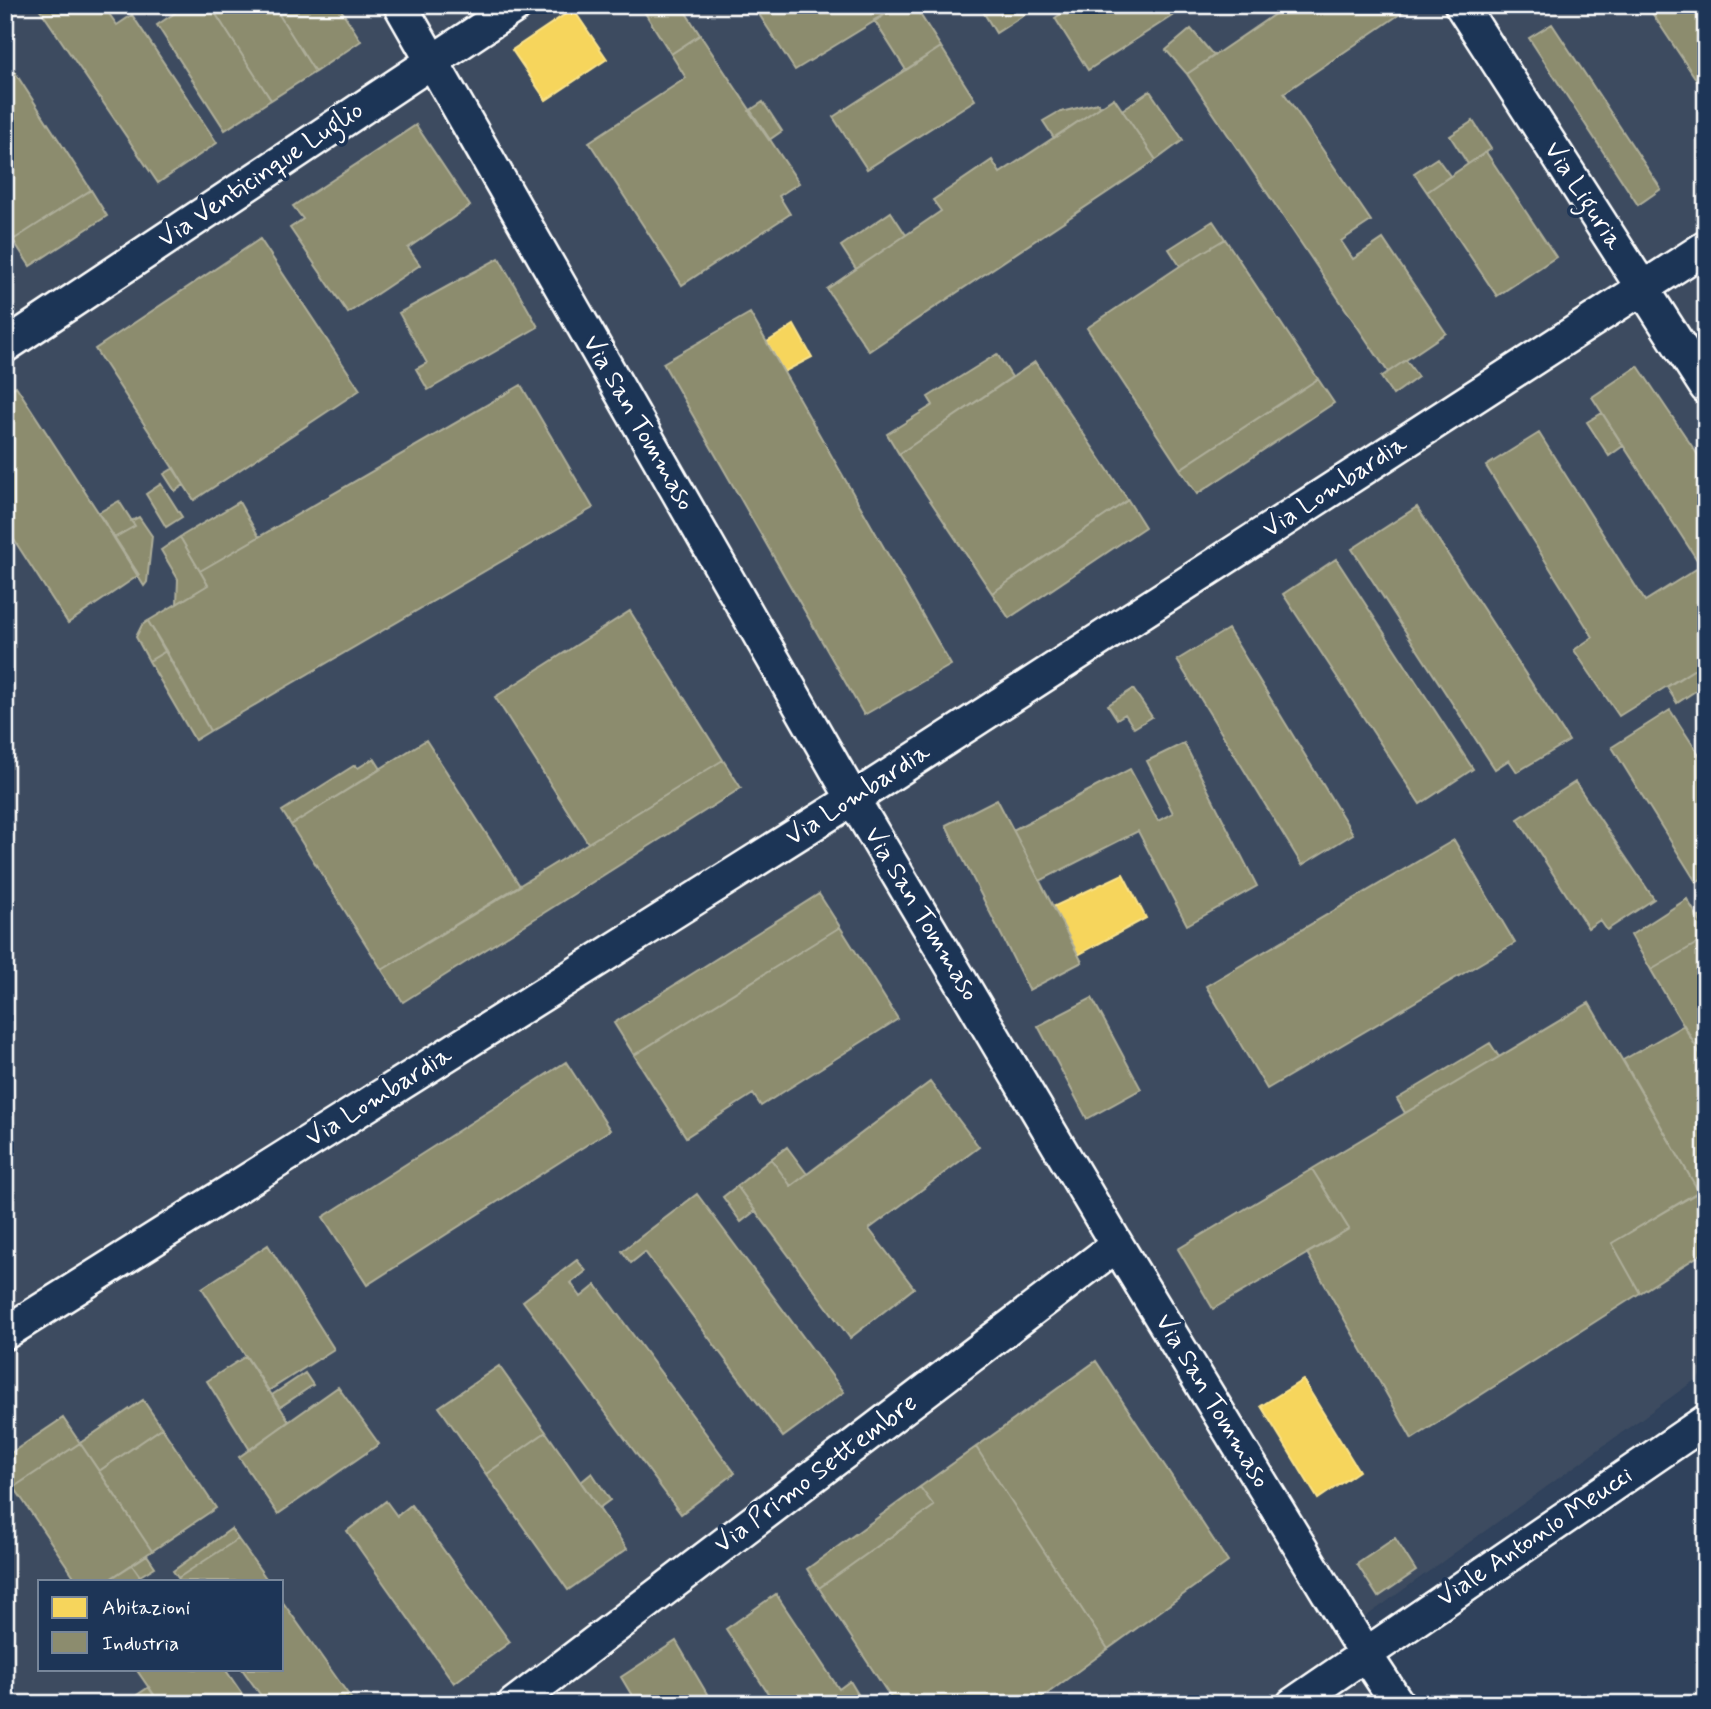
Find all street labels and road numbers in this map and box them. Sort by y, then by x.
street label: Via Venticinque Luglio [152,94,372,259]
street label: Via Liguria [1533,135,1631,259]
street label: Via San Tommaso [574,329,702,517]
street label: Via Lombardia [1256,427,1414,546]
street label: Via Lombardia [779,735,937,854]
street label: Via San Tommaso [856,821,986,1007]
street label: Via Lombardia [300,1038,459,1155]
street label: Via San Tommaso [1147,1308,1277,1494]
street label: Via Primo Settembre [707,1386,925,1562]
street label: Viale Antonio Meucci [1430,1459,1640,1615]

